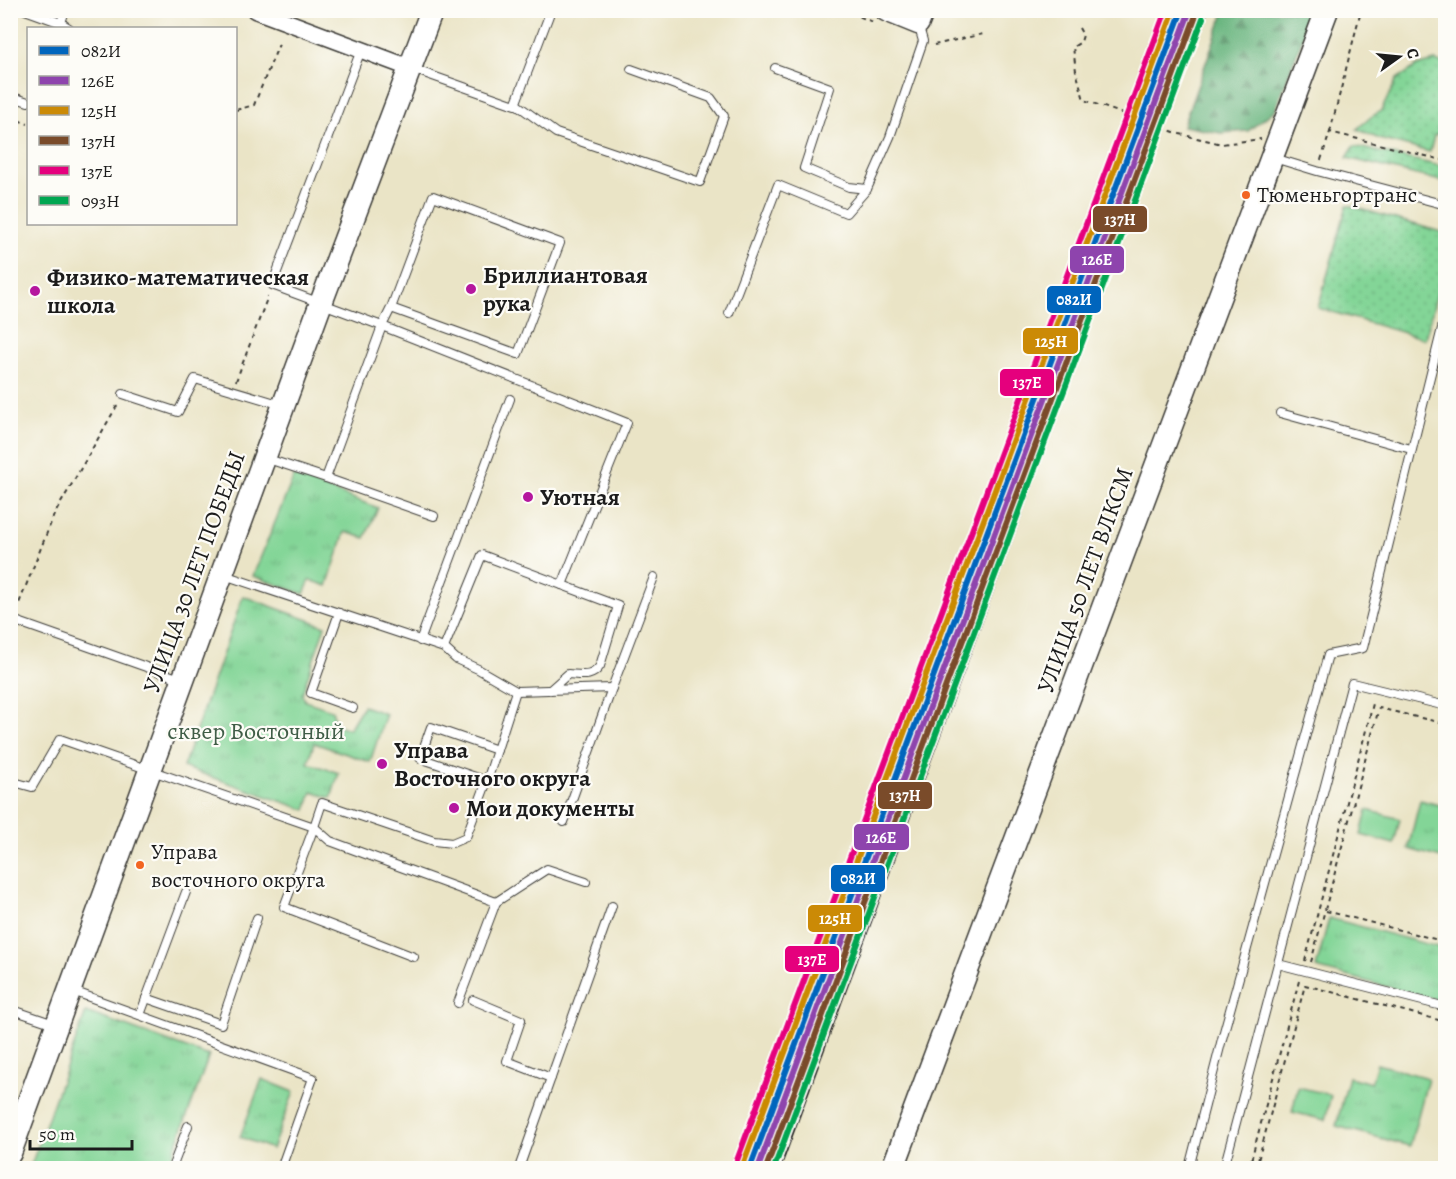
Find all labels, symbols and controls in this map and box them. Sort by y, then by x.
legend [27,27,237,225]
north arrow [1369,27,1429,87]
text: 082И [81,39,121,63]
text: С [1401,46,1424,61]
text: 126Е [81,69,115,93]
text: 125Н [81,99,117,123]
text: 137Н [81,129,116,153]
text: 137Е [81,159,113,183]
place label: Тюменьгортранс [1257,180,1417,210]
text: 093Н [81,189,120,213]
marker: Тюменьгортранс [1240,189,1252,201]
line badge: 137Н [1092,205,1148,233]
text: 137Н [1104,209,1136,231]
line badge: 126Е [1069,245,1125,274]
text: 126Е [1082,249,1112,271]
place label: Бриллиантовая рука [483,259,648,319]
place label: Физико-математическая школа [47,261,309,321]
marker: Бриллиантовая рука [464,282,478,296]
marker: Физико-математическая школа [28,284,42,298]
line badge: 082И [1046,285,1102,314]
text: 082И [1056,289,1092,311]
line badge: 125Н [1022,327,1079,355]
text: 125Н [1035,331,1067,353]
line badge: 137Е [999,368,1055,397]
text: 137Е [1013,372,1041,394]
street label: УЛИЦА 30 ЛЕТ ПОБЕДЫ [135,447,253,697]
street label: УЛИЦА 50 ЛЕТ ВЛКСМ [1029,463,1141,697]
place label: Уютная [540,481,620,513]
marker: Уютная [521,490,535,504]
park label: сквер Восточный [167,715,345,747]
place label: Управа Восточного округа [394,734,591,794]
marker: Управа Восточного округа [375,757,389,771]
line badge: 137Н [877,781,933,810]
text: 137Н [889,785,921,807]
place label: Мои документы [466,792,635,824]
marker: Мои документы [447,801,461,815]
line badge: 126Е [853,823,910,851]
text: 126Е [866,827,896,849]
place label: Управа восточного округа [151,837,326,895]
marker: Управа восточного округа [134,859,146,871]
line badge: 082И [830,864,886,893]
text: 082И [840,868,876,890]
line badge: 125Н [807,904,863,933]
text: 125Н [819,908,851,930]
line badge: 137Е [784,945,840,973]
text: 137Е [798,949,826,971]
scale bar [30,1113,132,1151]
text: 50 m [39,1122,75,1146]

